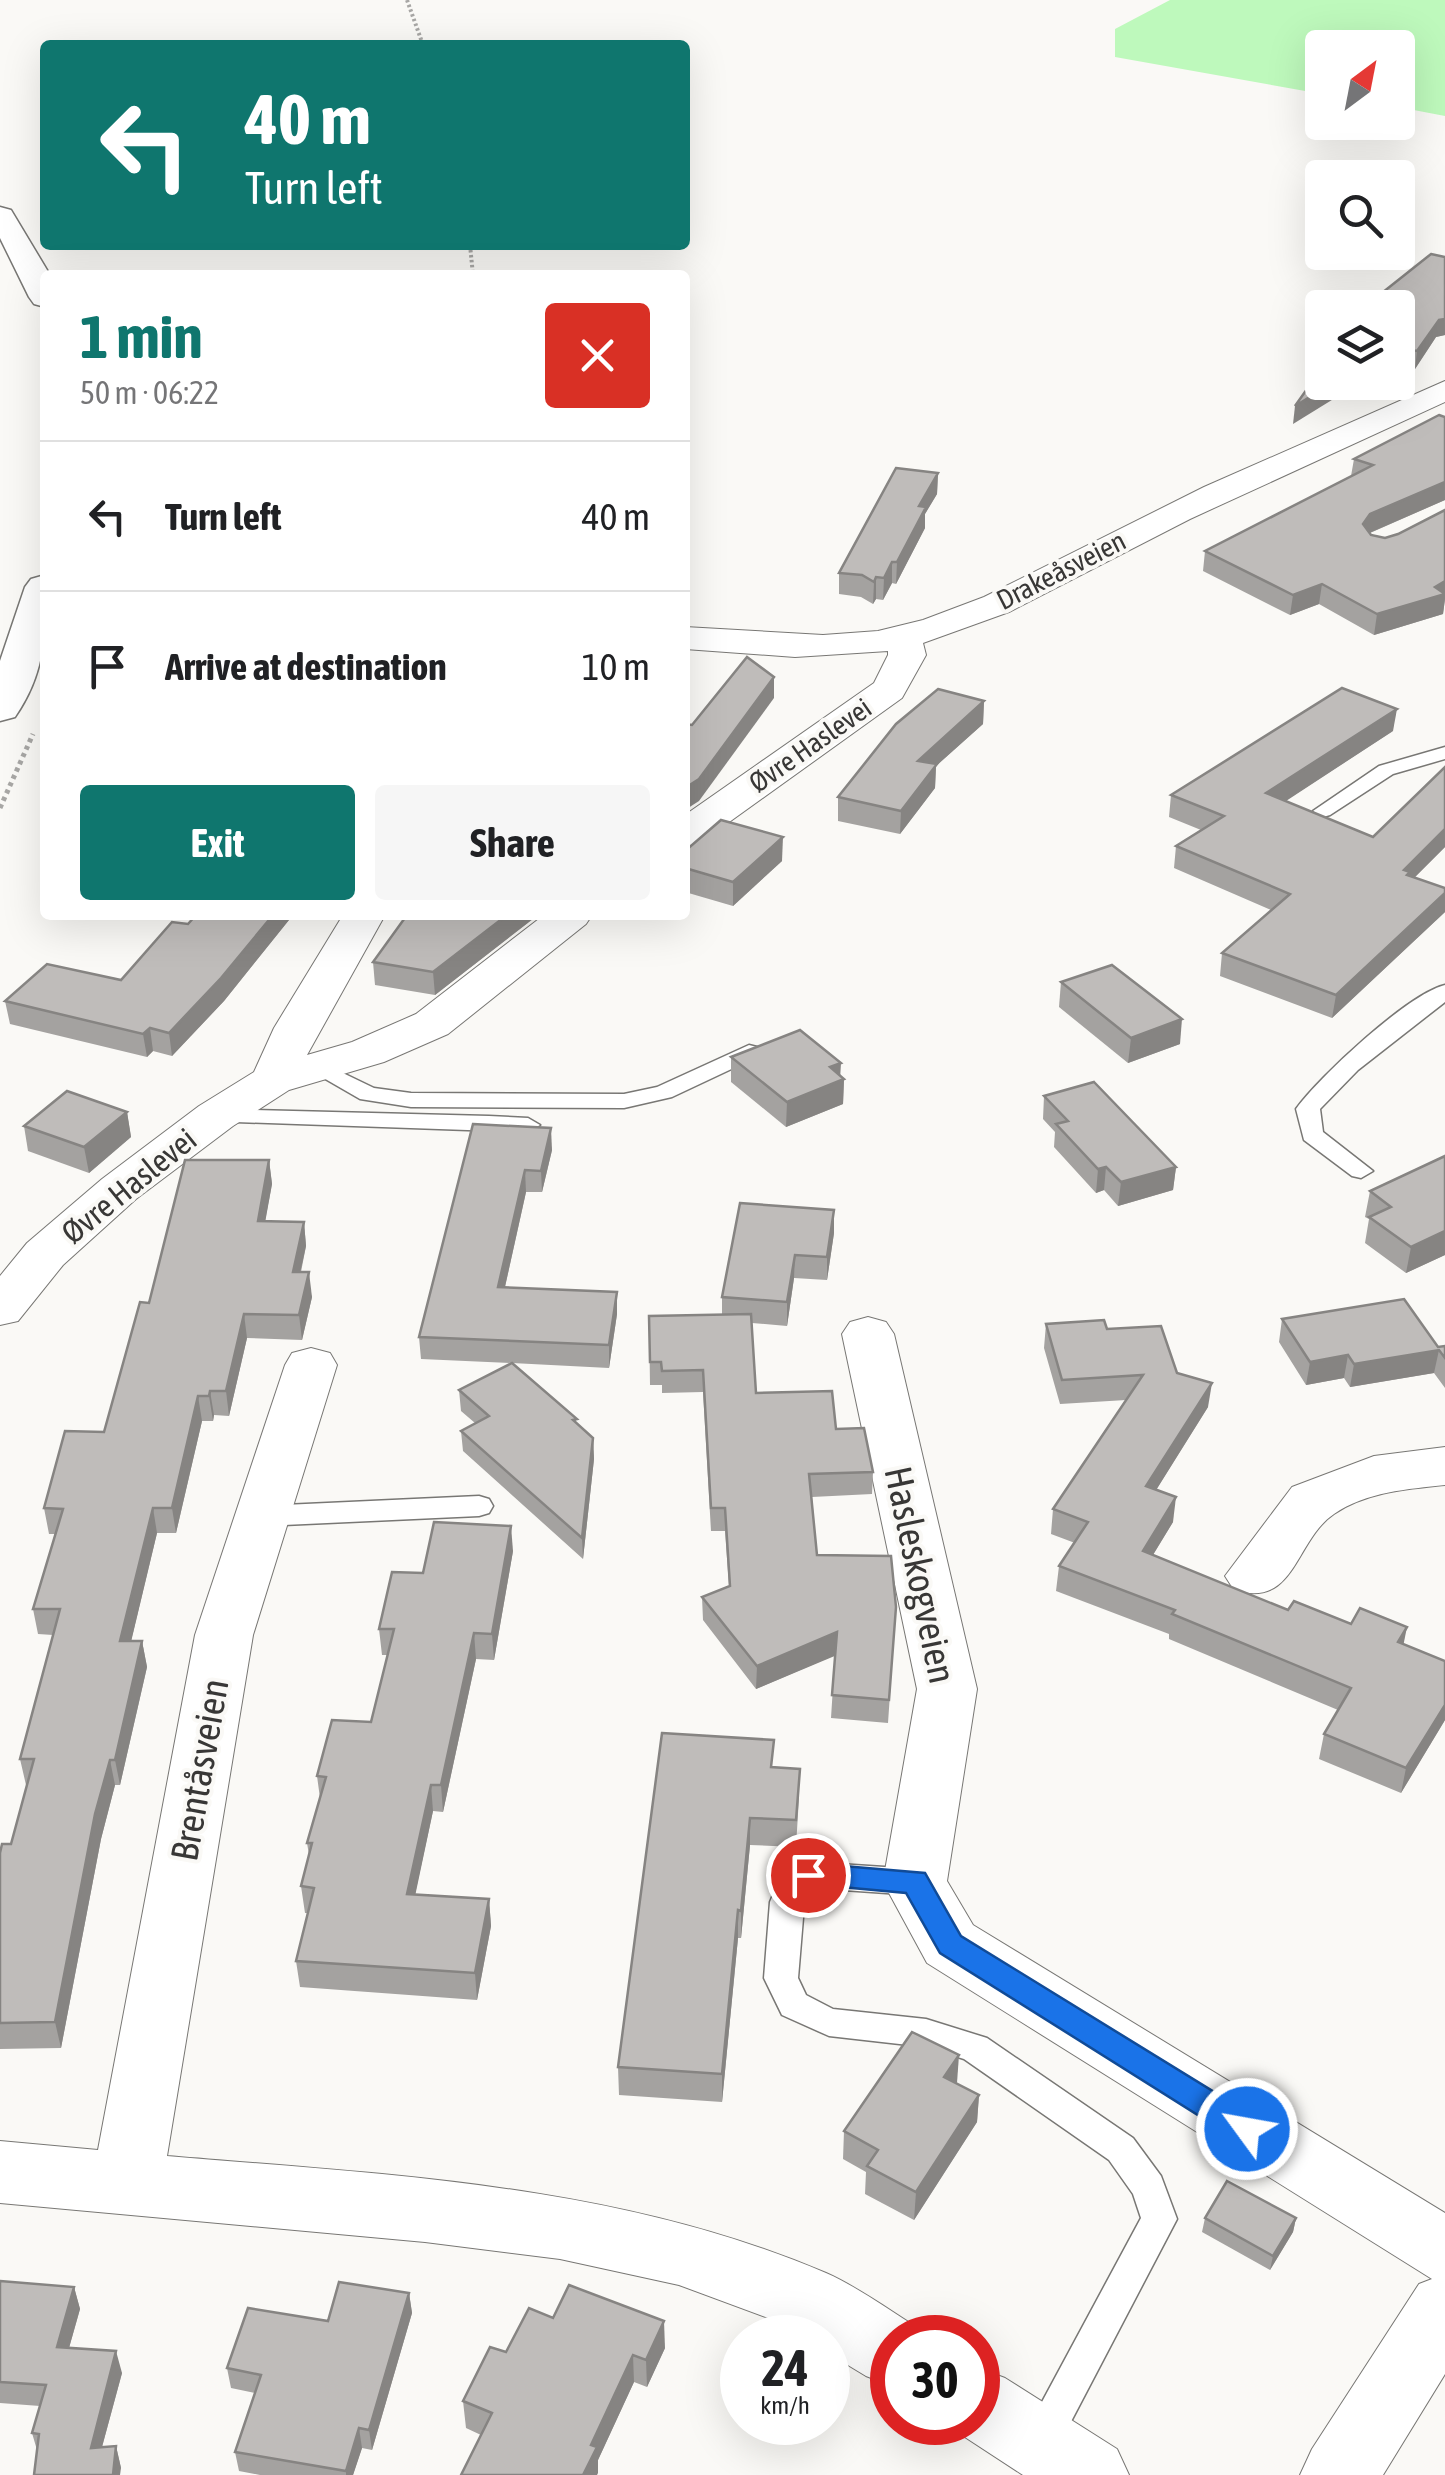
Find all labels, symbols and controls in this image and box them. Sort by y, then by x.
north arrow [1305,30,1415,140]
map controls [1305,30,1415,400]
text: 40 m [245,79,371,159]
icon: left [80,80,210,210]
button: search [1305,160,1415,270]
text: Turn left [245,162,383,214]
button: layers [1305,290,1415,400]
text: 1 min [80,302,203,371]
button: close [545,303,650,408]
text: 50 m · 06:22 [80,374,219,411]
icon: left [80,489,135,544]
text: Turn left [165,495,281,538]
text: 40 m [582,495,650,538]
street label: Drakeåsveien [991,524,1131,616]
icon: arrive [80,639,135,694]
text: Arrive at destination [165,645,447,688]
text: 10 m [582,645,650,688]
street label: Øvre Haslevei [743,691,877,799]
button: Exit [80,785,355,900]
button: Share [375,785,650,900]
street label: Øvre Haslevei [54,1120,203,1251]
street label: Hasleskogveien [877,1463,964,1687]
street label: Brentåsveien [162,1676,237,1864]
pin [766,1833,851,1918]
icon: arrive [781,1848,836,1903]
position arrow [1195,2077,1299,2181]
speed limit sign: 30 [870,2315,1000,2445]
text: 24 [761,2339,808,2397]
text: km/h [760,2391,810,2419]

